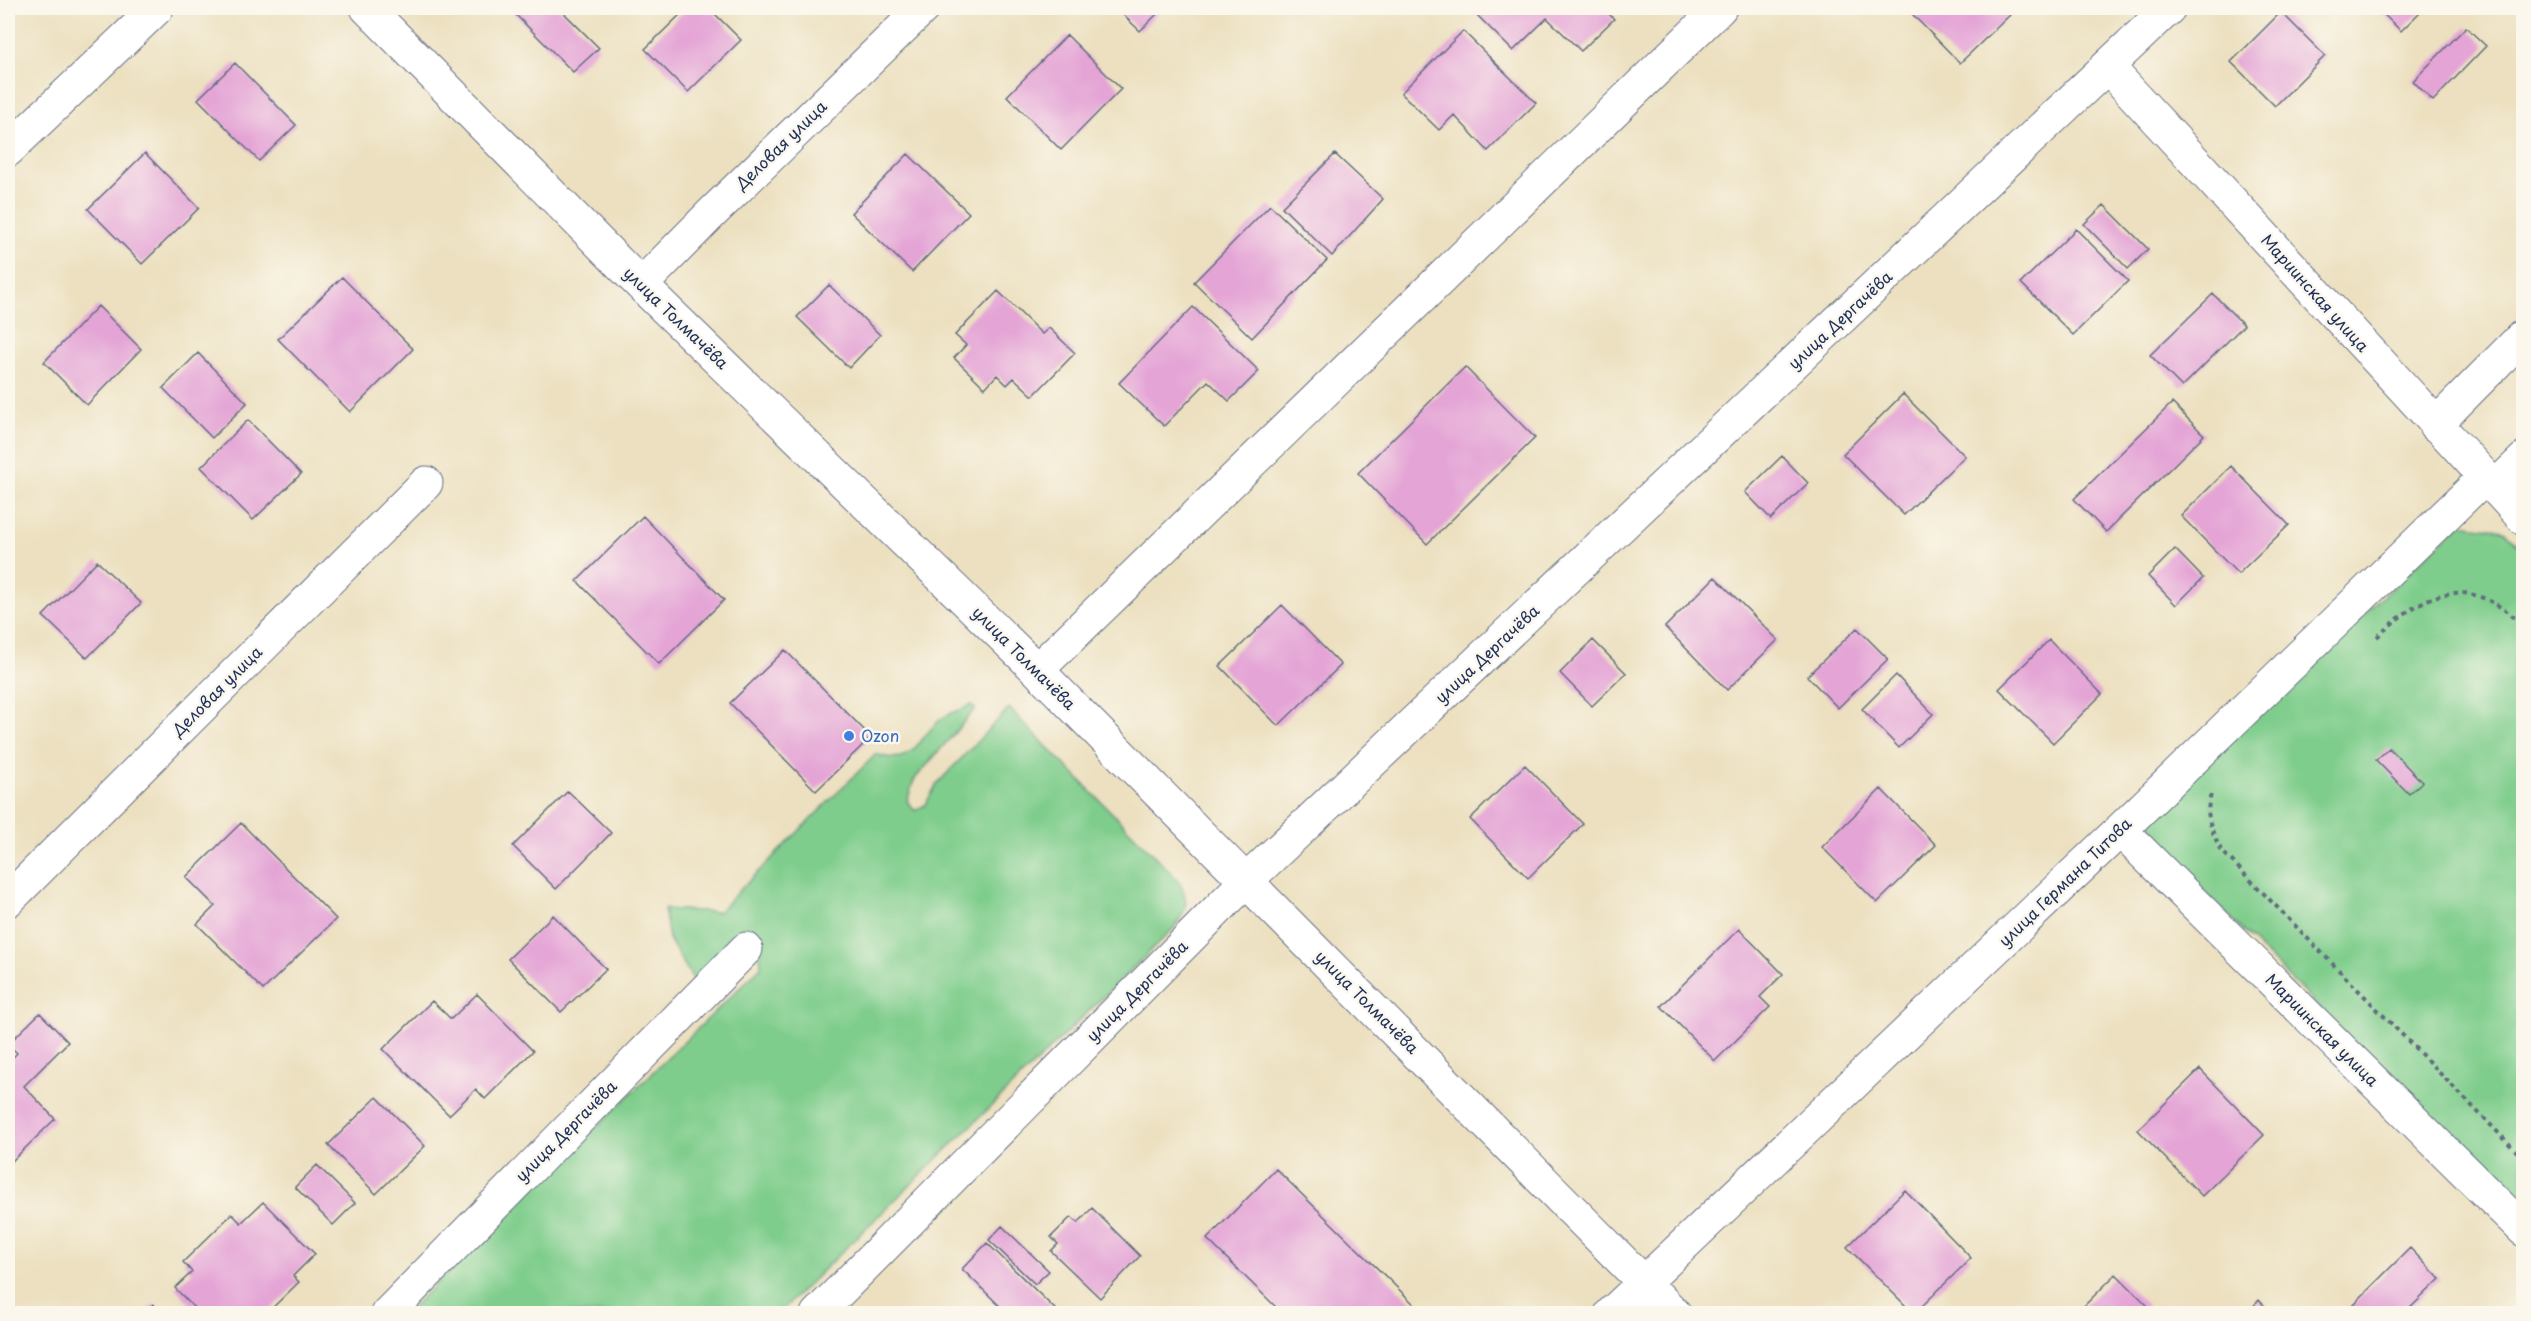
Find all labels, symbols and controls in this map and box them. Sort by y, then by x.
street label: Деловая улица [728,94,832,195]
street label: Мариинская улица [2256,228,2375,357]
street label: улица Толмачёва [619,261,735,374]
street label: улица Дергачёва [1782,264,1897,374]
street label: улица Дергачёва [1429,598,1544,708]
street label: улица Толмачёва [967,600,1082,715]
street label: Деловая улица [165,640,267,742]
place label: Ozon [861,723,899,747]
marker: Ozon [842,729,856,743]
street label: улица Германа Титова [1992,811,2136,951]
street label: улица Дергачёва [1080,934,1193,1047]
street label: улица Толмачёва [1310,944,1425,1059]
street label: Мариинская улица [2261,967,2385,1091]
street label: улица Дергачёва [509,1074,622,1187]

